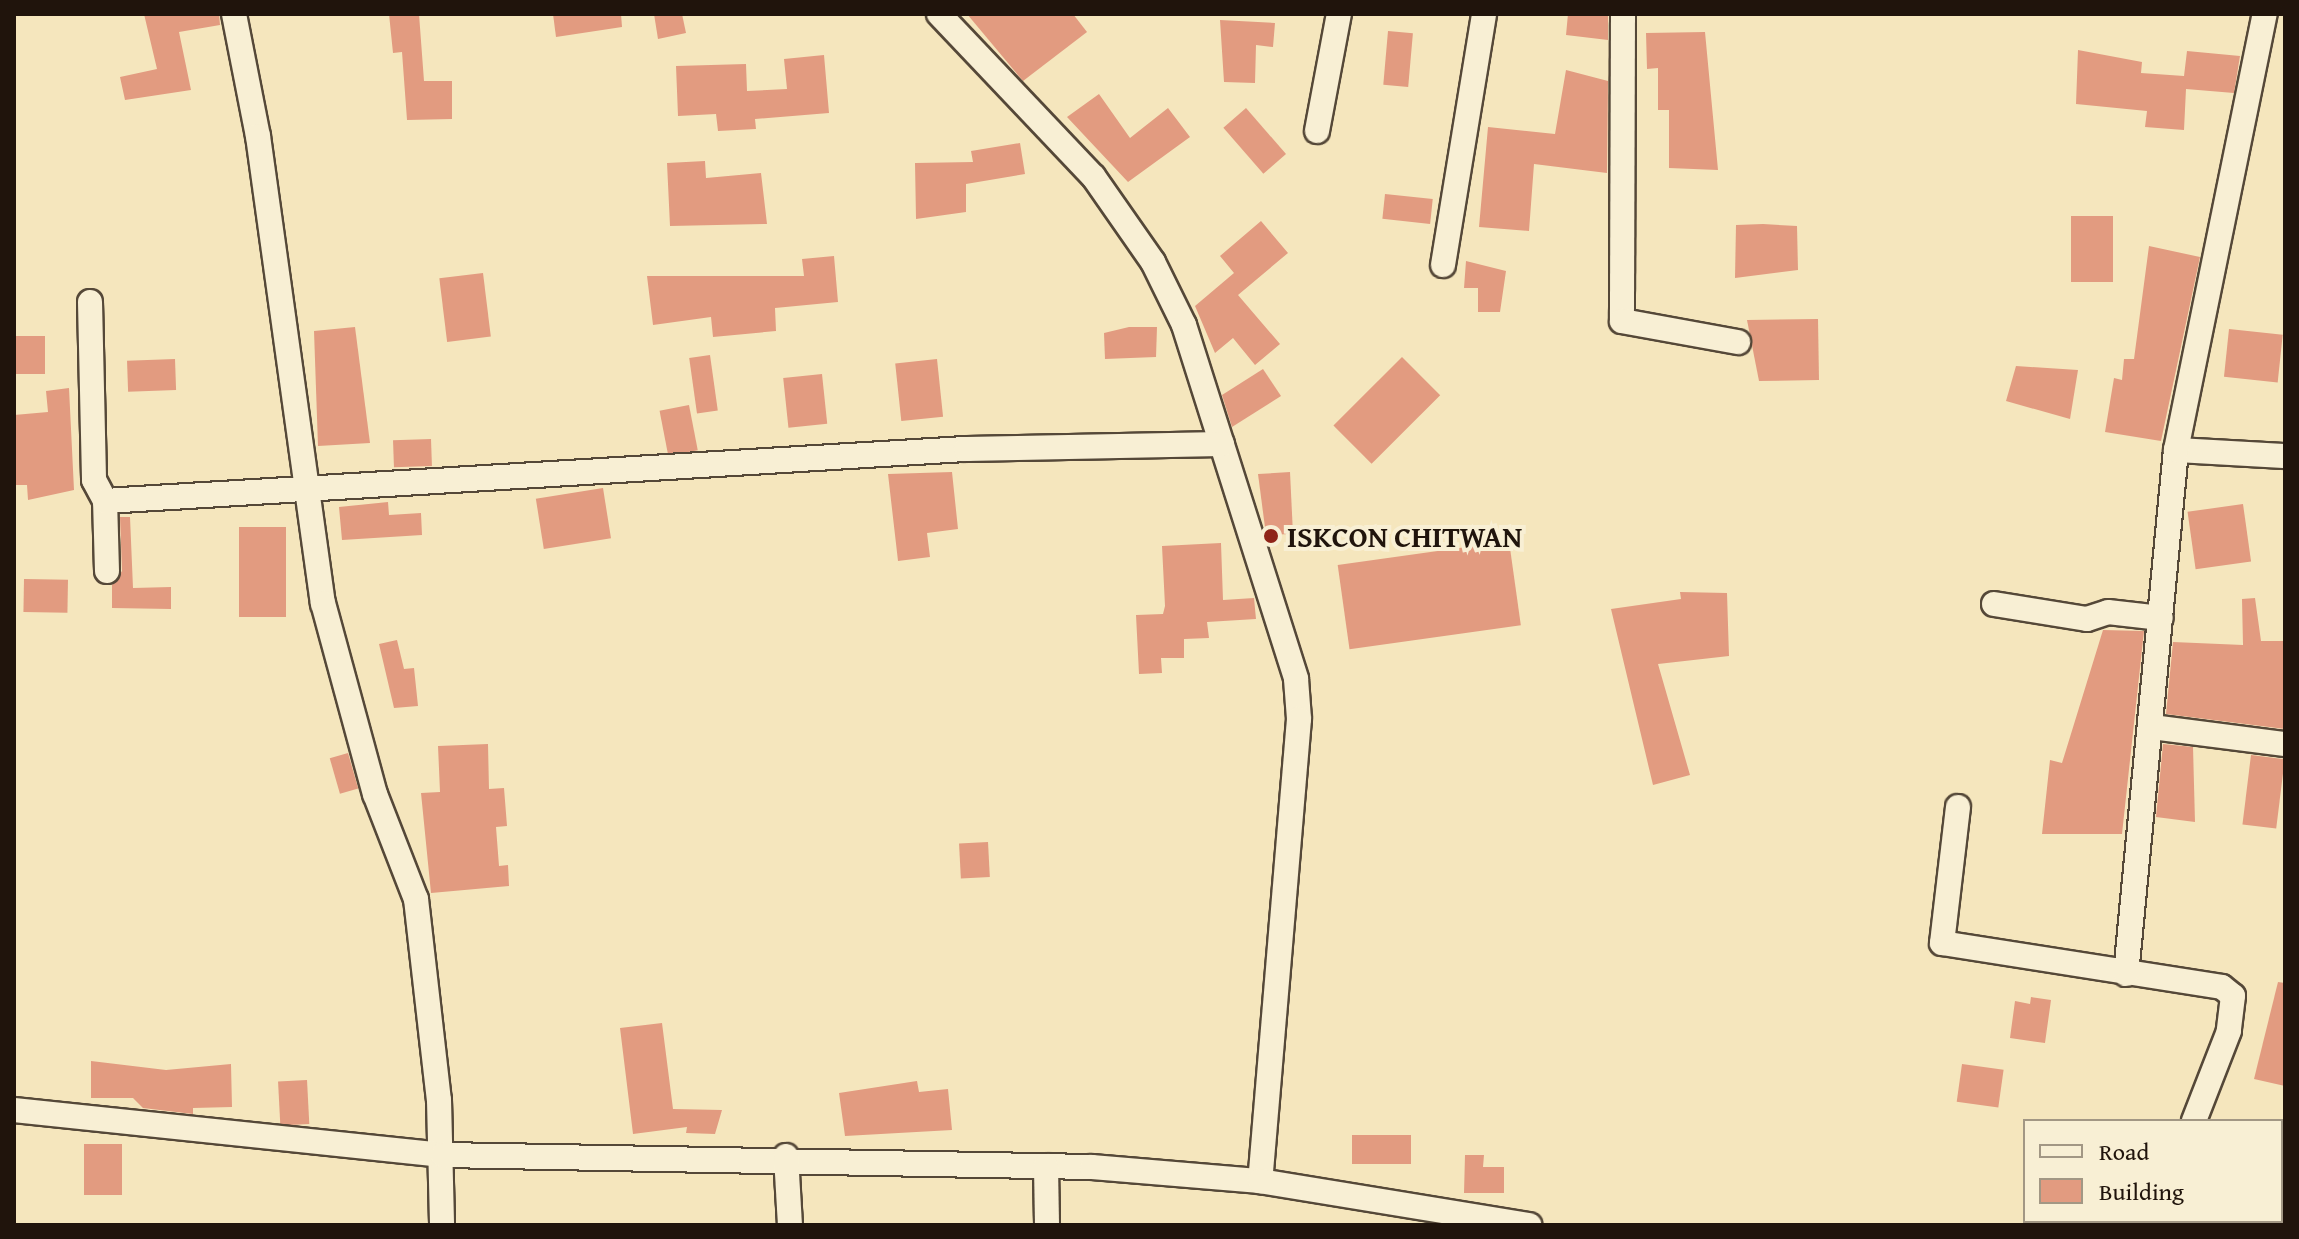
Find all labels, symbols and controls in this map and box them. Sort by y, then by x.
place label: ISKCON CHITWAN [1287,518,1522,554]
marker: ISKCON CHITWAN [1262,527,1280,545]
legend [2023,1119,2283,1223]
text: Road [2099,1134,2149,1169]
text: Building [2099,1174,2184,1209]

